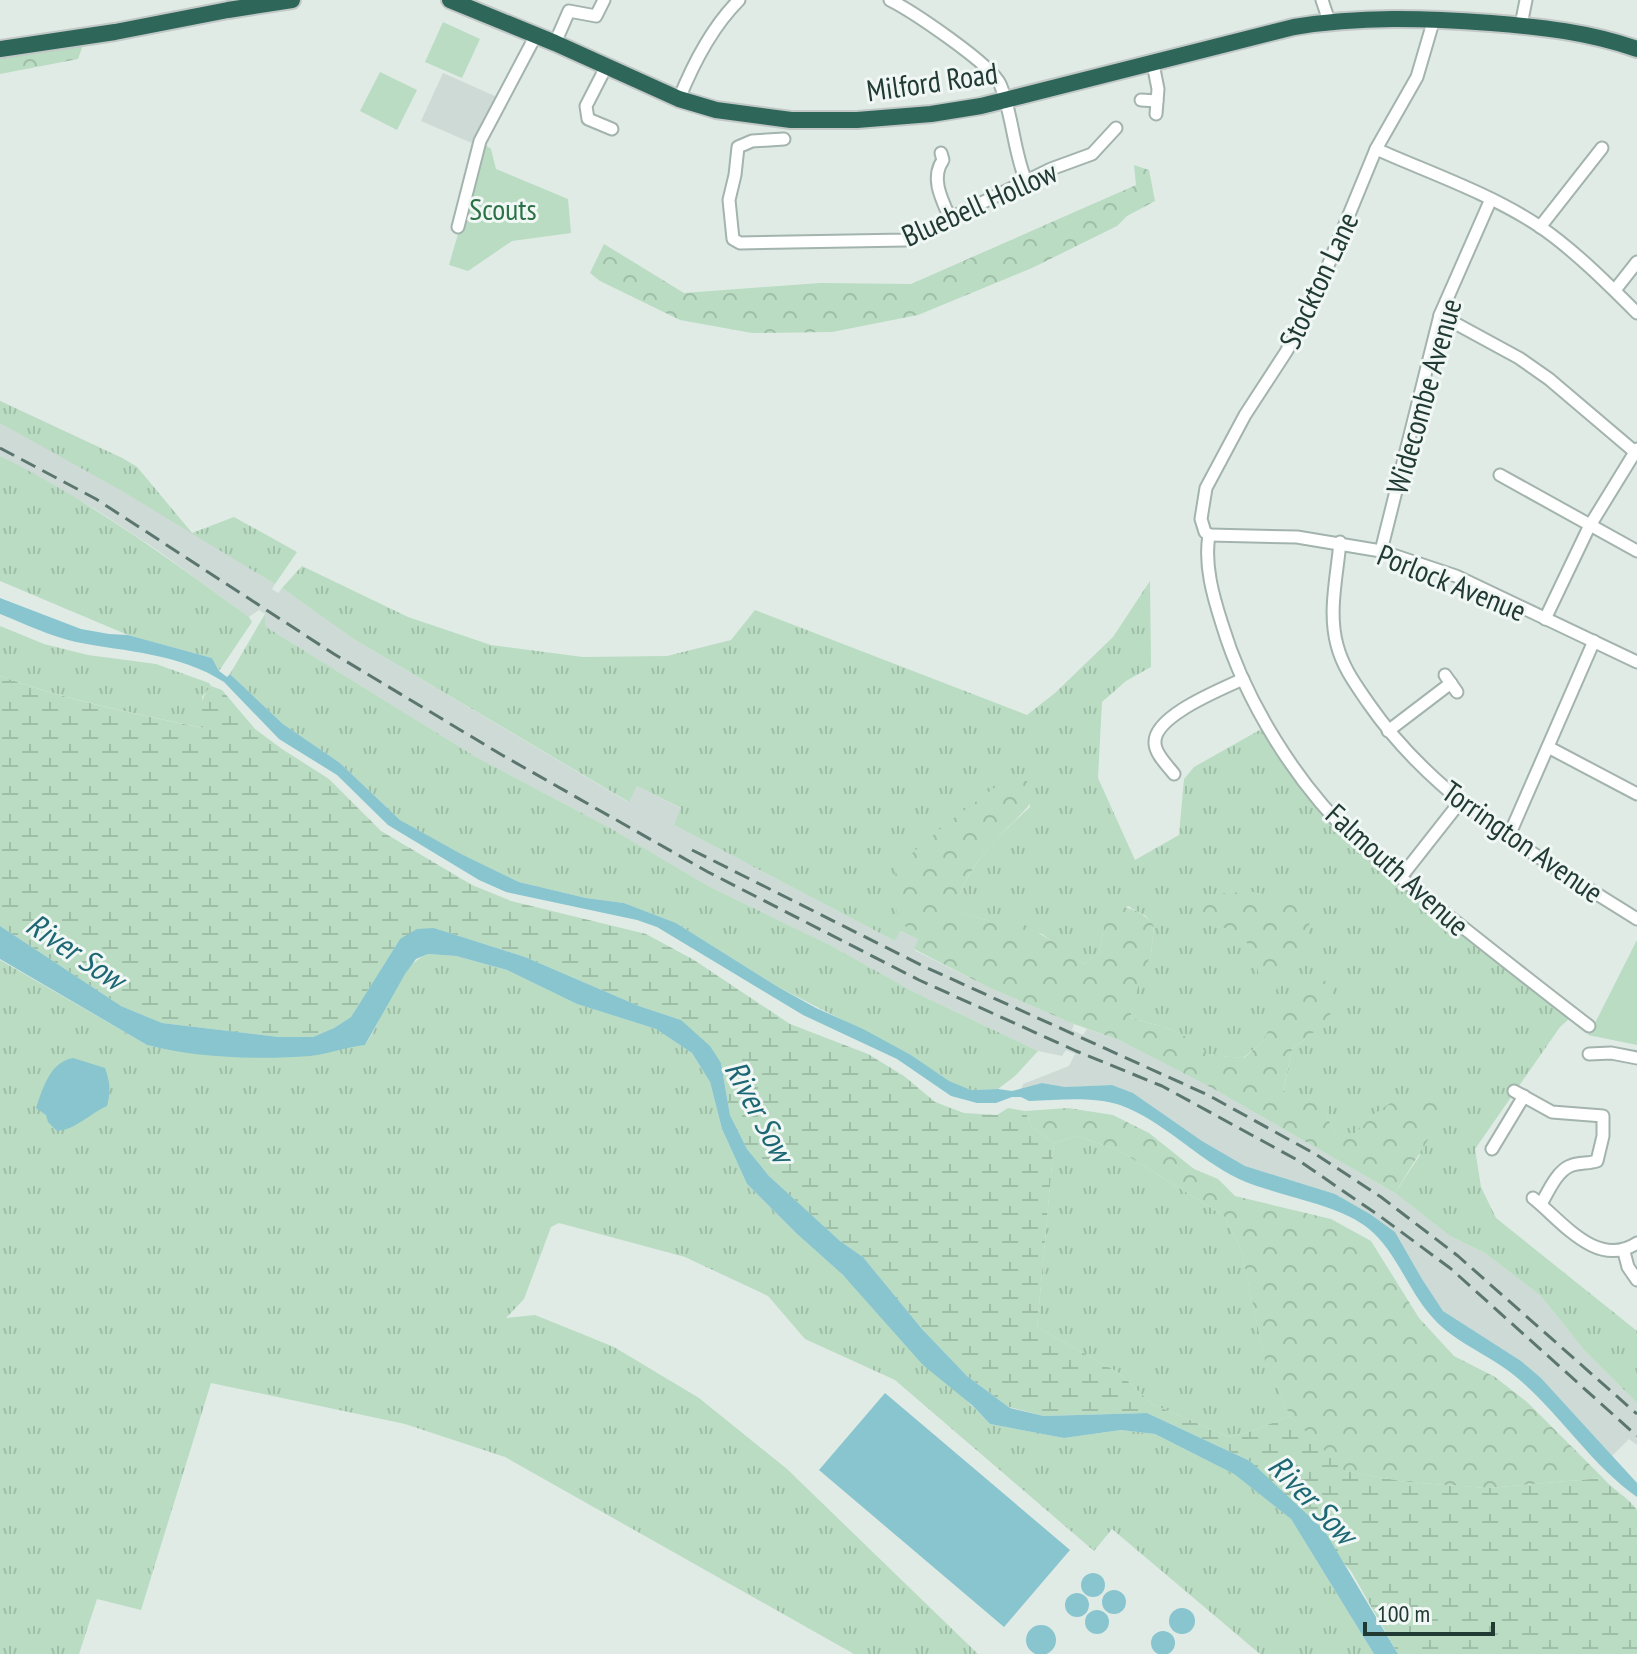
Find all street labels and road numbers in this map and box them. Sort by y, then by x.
street label: Milford Road [864,53,1000,109]
street label: Bluebell Hollow [895,151,1063,255]
street label: Stockton Lane [1269,205,1367,355]
street label: Widecombe Avenue [1377,294,1469,498]
street label: Porlock Avenue [1372,535,1532,629]
street label: Torrington Avenue [1435,771,1611,911]
street label: Falmouth Avenue [1318,794,1478,944]

